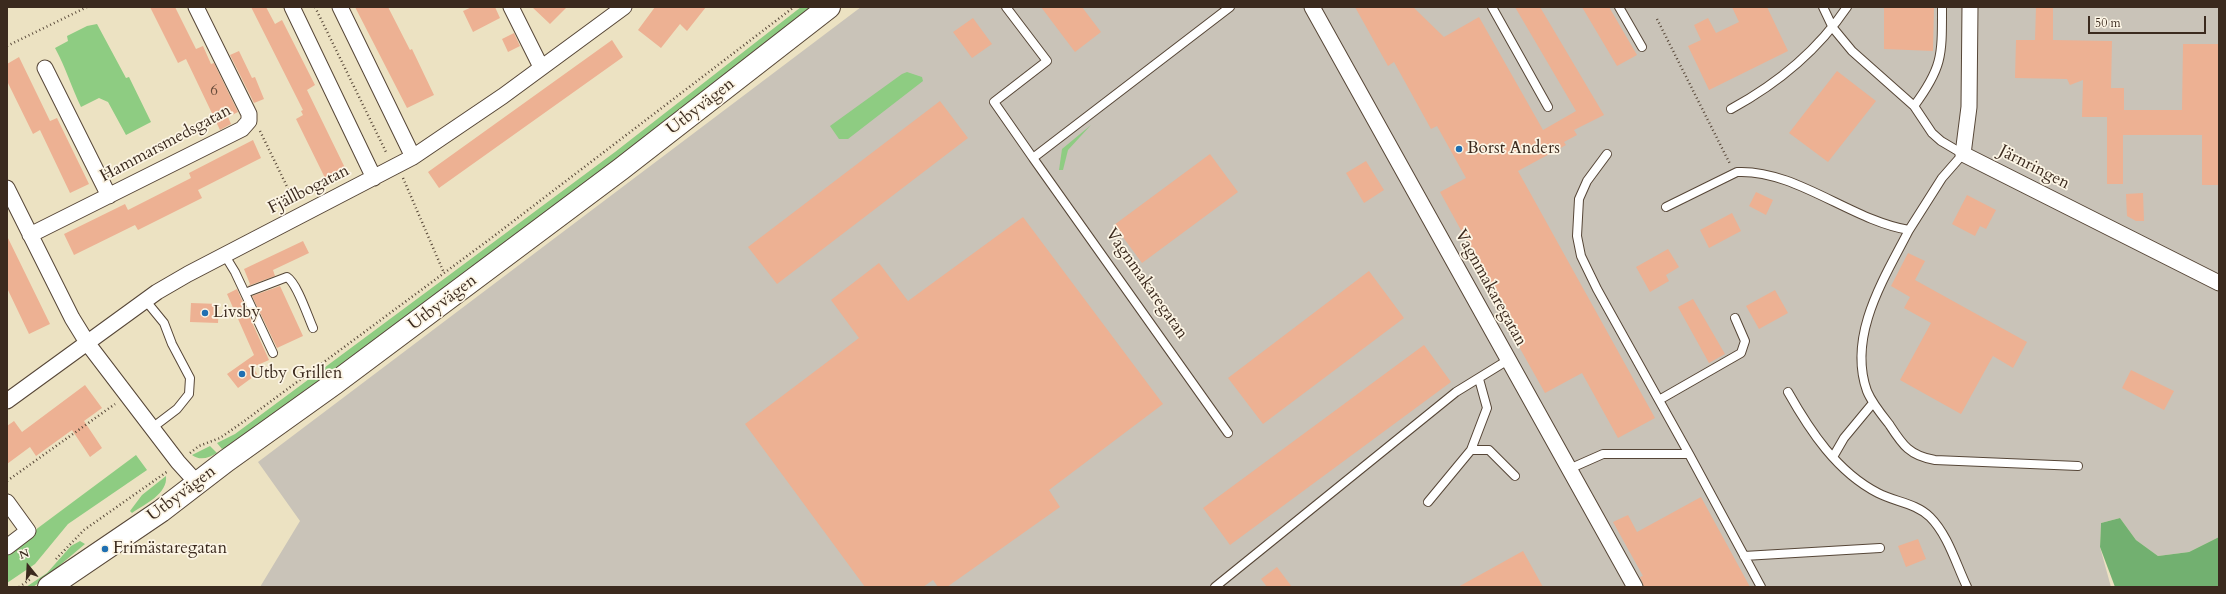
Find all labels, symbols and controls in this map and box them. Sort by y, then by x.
scale bar [2090,8,2208,34]
text: 50 m [2095,15,2121,31]
street label: Utbyvägen [663,74,739,140]
house number: 6 [210,83,218,101]
street label: Hammarsmedsgatan [97,101,235,187]
place label: Borst Anders [1467,139,1560,159]
street label: Järnringen [1995,142,2073,194]
marker: Borst Anders [1454,144,1464,154]
street label: Fjällbogatan [265,161,353,219]
street label: Vagnmakaregatan [1100,225,1192,343]
street label: Vagnmakaregatan [1449,226,1531,350]
street label: Utbyvägen [405,271,481,335]
place label: Livsby [213,303,260,323]
marker: Livsby [200,308,210,318]
place label: Utby Grillen [250,364,342,384]
marker: Utby Grillen [237,369,247,379]
street label: Utbyvägen [144,462,220,526]
place label: Frimästaregatan [113,539,227,559]
marker: Frimästaregatan [100,544,110,554]
north arrow [8,546,48,586]
text: N [17,546,31,563]

